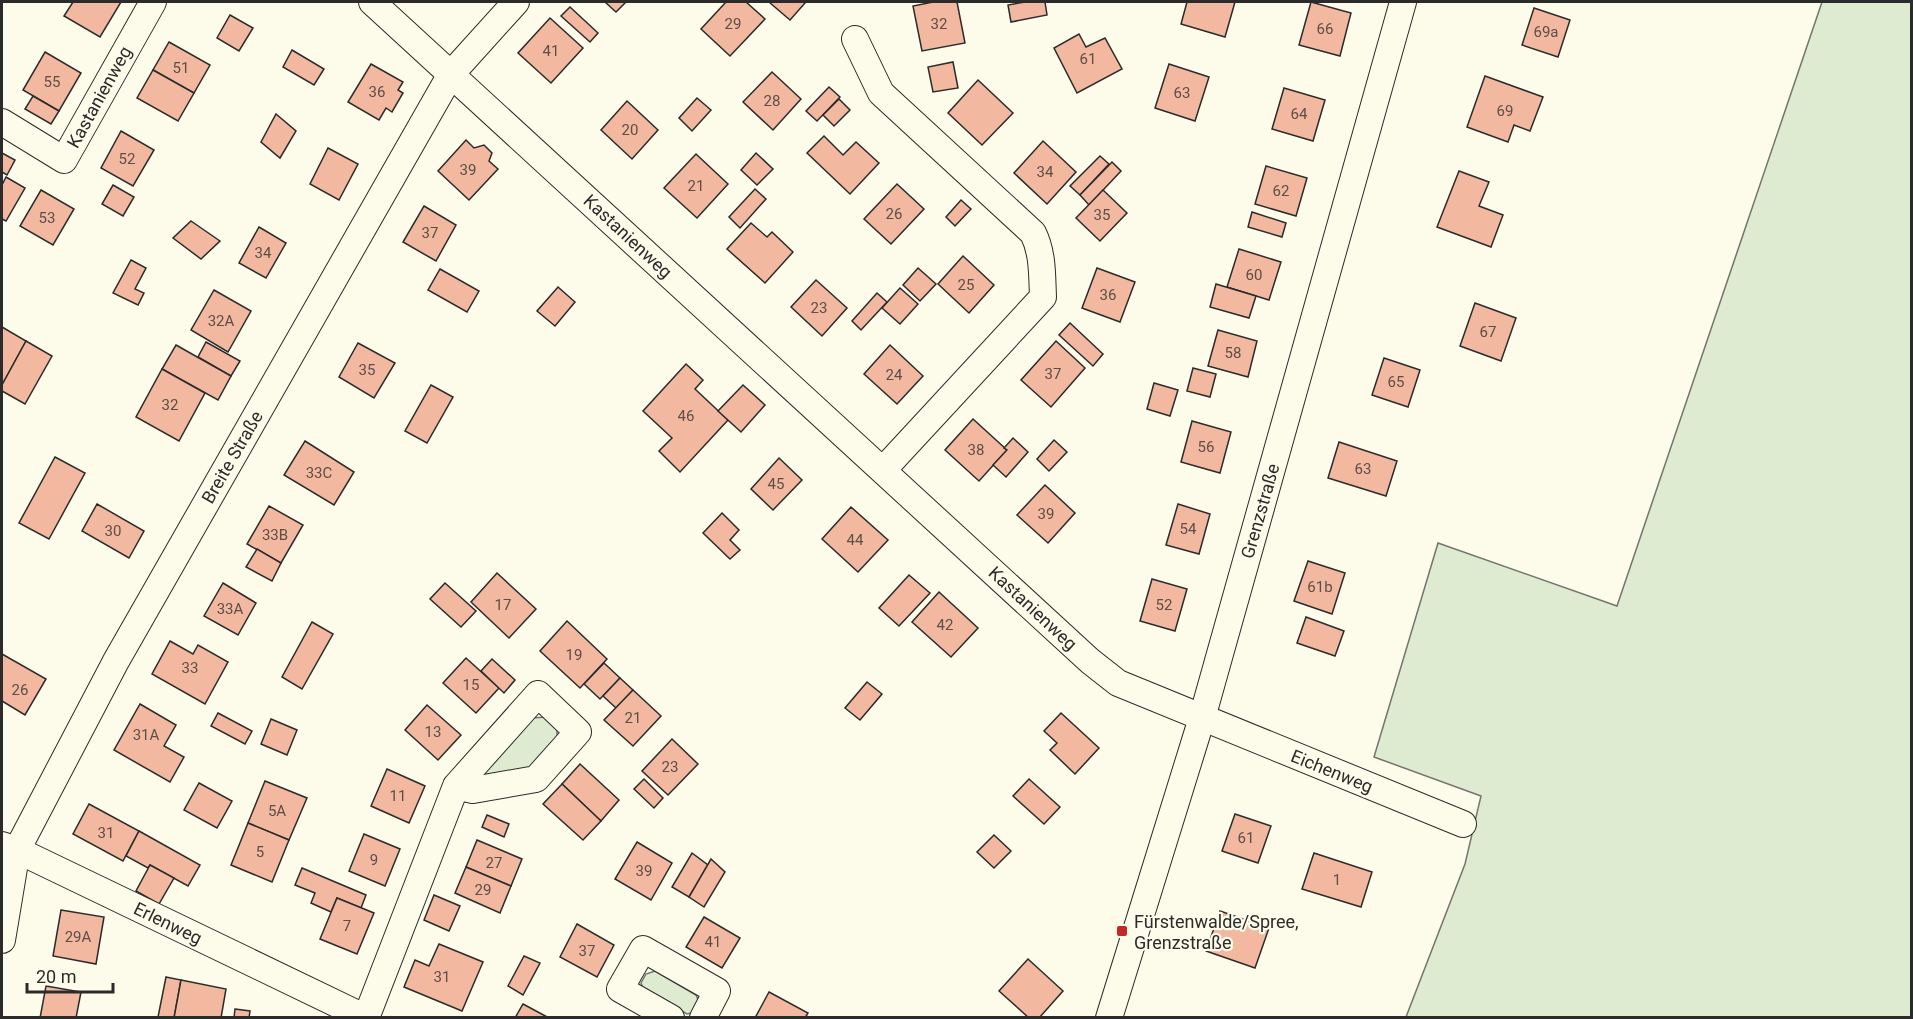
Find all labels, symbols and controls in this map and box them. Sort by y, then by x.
house number: 29 [725,15,741,33]
house number: 32 [931,15,947,33]
house number: 66 [1317,20,1333,38]
house number: 69a [1533,23,1559,41]
street label: Kastanienweg [62,42,136,152]
house number: 41 [543,42,559,60]
house number: 61 [1080,50,1096,68]
house number: 51 [173,59,189,77]
house number: 55 [44,73,60,91]
house number: 36 [369,83,385,101]
house number: 63 [1174,84,1190,102]
house number: 28 [764,92,780,110]
house number: 69 [1497,102,1513,120]
house number: 64 [1291,105,1308,123]
house number: 20 [622,121,638,139]
house number: 52 [119,150,135,168]
house number: 39 [460,161,476,179]
house number: 34 [1037,163,1054,181]
house number: 21 [688,177,704,195]
house number: 62 [1273,182,1289,200]
street label: Kastanienweg [580,190,676,282]
house number: 26 [886,205,902,223]
house number: 35 [1094,206,1110,224]
house number: 53 [39,209,55,227]
house number: 37 [422,224,438,242]
house number: 34 [255,244,272,262]
house number: 60 [1246,266,1262,284]
house number: 25 [958,276,974,294]
house number: 36 [1100,286,1116,304]
house number: 23 [811,299,827,317]
house number: 32A [208,312,235,330]
house number: 67 [1480,323,1496,341]
house number: 58 [1225,344,1241,362]
house number: 35 [359,361,375,379]
house number: 37 [1045,365,1061,383]
house number: 24 [886,366,903,384]
house number: 65 [1388,373,1404,391]
house number: 32 [162,396,178,414]
street label: Breite Straße [197,407,267,507]
house number: 46 [678,407,694,425]
house number: 56 [1198,438,1214,456]
house number: 38 [968,441,984,459]
house number: 63 [1355,460,1371,478]
street label: Grenzstraße [1236,461,1284,561]
house number: 33C [306,464,333,482]
house number: 45 [768,475,784,493]
house number: 39 [1038,505,1054,523]
house number: 54 [1180,520,1197,538]
house number: 30 [105,522,121,540]
house number: 33B [262,526,288,544]
house number: 44 [847,531,864,549]
street label: Kastanienweg [985,562,1081,654]
house number: 61b [1307,578,1333,596]
house number: 17 [495,596,511,614]
house number: 52 [1156,596,1172,614]
house number: 33A [217,600,244,618]
house number: 42 [937,616,953,634]
house number: 19 [566,646,582,664]
house number: 33 [182,659,198,677]
house number: 15 [463,676,479,694]
house number: 26 [12,681,28,699]
house number: 21 [625,709,641,727]
house number: 13 [425,723,441,741]
house number: 31A [133,726,160,744]
street label: Eichenweg [1288,745,1376,797]
house number: 23 [662,758,678,776]
house number: 11 [390,787,406,805]
house number: 5A [268,802,286,820]
house number: 31 [98,824,114,842]
house number: 61 [1238,829,1254,847]
house number: 5 [256,843,264,861]
house number: 9 [370,851,378,869]
house number: 27 [486,854,502,872]
house number: 39 [636,862,652,880]
house number: 1 [1333,871,1341,889]
house number: 29 [475,881,491,899]
street label: Erlenweg [130,897,206,949]
place label: Fürstenwalde/Spree, Grenzstraße [1134,911,1299,953]
house number: 7 [343,917,351,935]
marker: Fürstenwalde/Spree, Grenzstraße [1115,924,1129,938]
house number: 29A [65,928,92,946]
house number: 41 [705,933,721,951]
house number: 37 [579,942,595,960]
scale bar [27,956,112,994]
text: 20 m [36,966,76,987]
house number: 31 [434,968,450,986]

